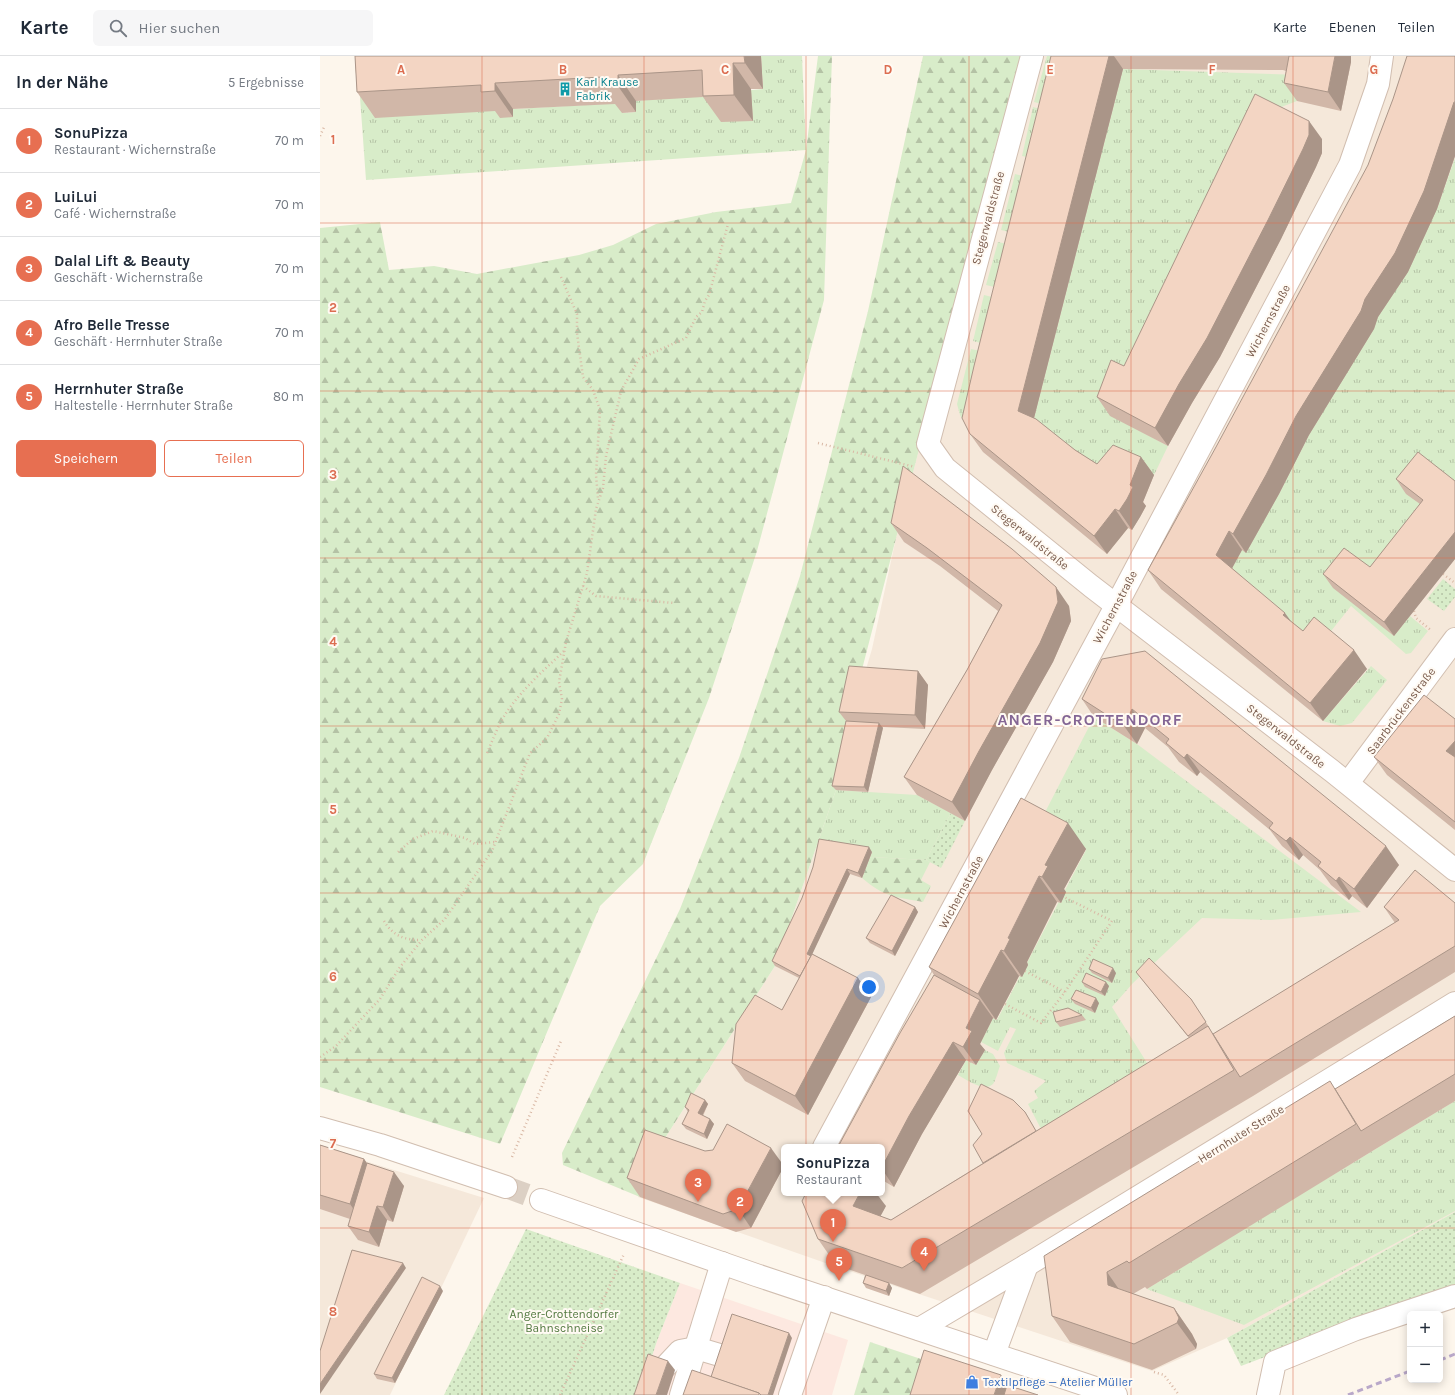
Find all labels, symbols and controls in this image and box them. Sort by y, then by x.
search box [93,10,373,46]
text: Karte [20,17,69,39]
icon: search [107,17,129,39]
text: Hier suchen [139,19,220,37]
text: Karte [1273,19,1307,36]
text: Ebenen [1329,19,1376,36]
text: Teilen [1398,19,1435,36]
text: A [397,62,405,77]
text: B [559,62,567,77]
text: C [721,62,729,77]
text: D [884,62,893,77]
text: E [1046,62,1054,77]
text: F [1208,62,1216,77]
text: G [1370,62,1378,77]
text: In der Nähe [16,72,108,92]
text: 5 Ergebnisse [228,75,304,90]
place label: Karl Krause Fabrik [576,75,638,103]
building icon: Karl Krause Fabrik [557,81,573,97]
text: SonuPizza [54,124,128,142]
text: 1 [331,132,335,147]
text: 1 [27,133,31,148]
text: 70 m [275,133,304,148]
text: Restaurant · Wichernstraße [54,142,216,157]
street label: Stegerwaldstraße [969,170,1007,266]
text: LuiLui [54,188,97,206]
text: 2 [25,197,33,212]
text: 70 m [275,197,304,212]
text: Café · Wichernstraße [54,206,176,221]
text: Dalal Lift & Beauty [54,252,190,270]
text: 3 [25,261,33,276]
text: 70 m [275,261,304,276]
text: Geschäft · Wichernstraße [54,270,203,285]
street label: Wichernstraße [1243,282,1293,360]
text: 2 [329,300,337,315]
text: Afro Belle Tresse [54,316,170,334]
text: 4 [25,325,33,340]
text: 70 m [275,325,304,340]
text: Geschäft · Herrnhuter Straße [54,334,222,349]
text: Herrnhuter Straße [54,380,184,398]
text: 5 [25,389,33,404]
text: 80 m [273,389,304,404]
text: Haltestelle · Herrnhuter Straße [54,398,233,413]
button: Speichern [16,440,156,477]
button: Teilen [164,440,304,477]
text: 3 [329,467,337,482]
street label: Stegerwaldstraße [988,501,1072,573]
street label: Wichernstraße [1090,568,1140,646]
text: 4 [329,634,337,649]
street label: Saarbrückenstraße [1364,665,1438,757]
street label: Stegerwaldstraße [1244,701,1328,771]
district label: ANGER-CROTTENDORF [997,710,1183,729]
text: 5 [329,802,337,817]
street label: Wichernstraße [936,853,986,931]
text: 6 [329,969,337,984]
your location [859,977,879,997]
street label: Herrnhuter Straße [1195,1102,1287,1166]
text: 7 [330,1136,337,1151]
popup [781,1144,885,1196]
text: SonuPizza [796,1154,870,1172]
pin: 3 [685,1169,711,1202]
text: Restaurant [796,1172,862,1187]
pin: 2 [727,1188,753,1221]
pin: 1 [820,1209,846,1242]
pin: 4 [911,1238,937,1271]
pin: 5 [826,1248,852,1281]
text: 8 [329,1304,337,1319]
park label: Anger-Crottendorfer Bahnschneise [510,1307,619,1335]
map controls [1407,1311,1443,1383]
button: + [1407,1311,1443,1347]
button: − [1407,1347,1443,1383]
shop icon: Textilpflege — Atelier Müller [964,1374,980,1390]
place label: Textilpflege — Atelier Müller [983,1375,1133,1389]

